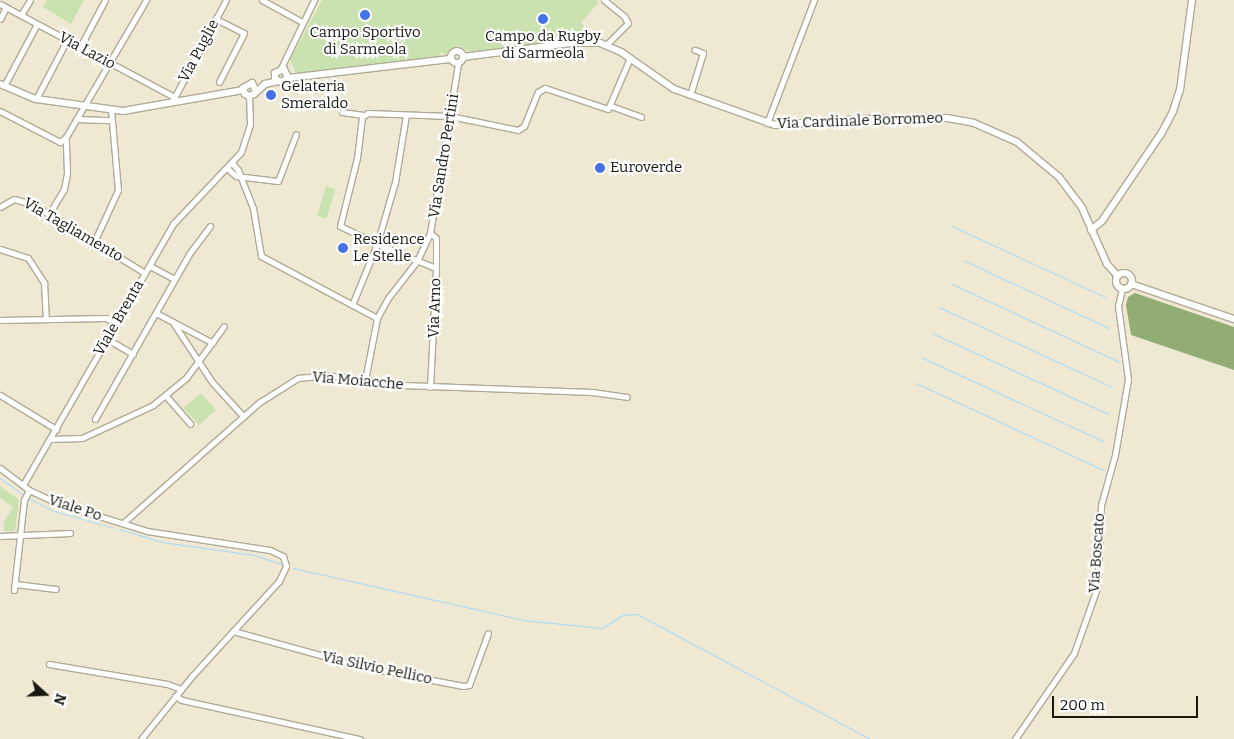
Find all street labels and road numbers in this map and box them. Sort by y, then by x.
street label: Via Puglie [175,17,223,85]
street label: Via Lazio [55,29,119,73]
street label: Via Sandro Pertini [425,92,463,220]
street label: Via Cardinale Borromeo [777,109,943,133]
street label: Via Tagliamento [20,194,126,266]
street label: Viale Brenta [90,277,148,359]
street label: Via Arno [425,278,445,338]
street label: Via Moiacche [311,368,405,394]
street label: Viale Po [46,491,104,525]
street label: Via Boscato [1085,512,1109,594]
street label: Via Silvio Pellico [320,648,434,688]

